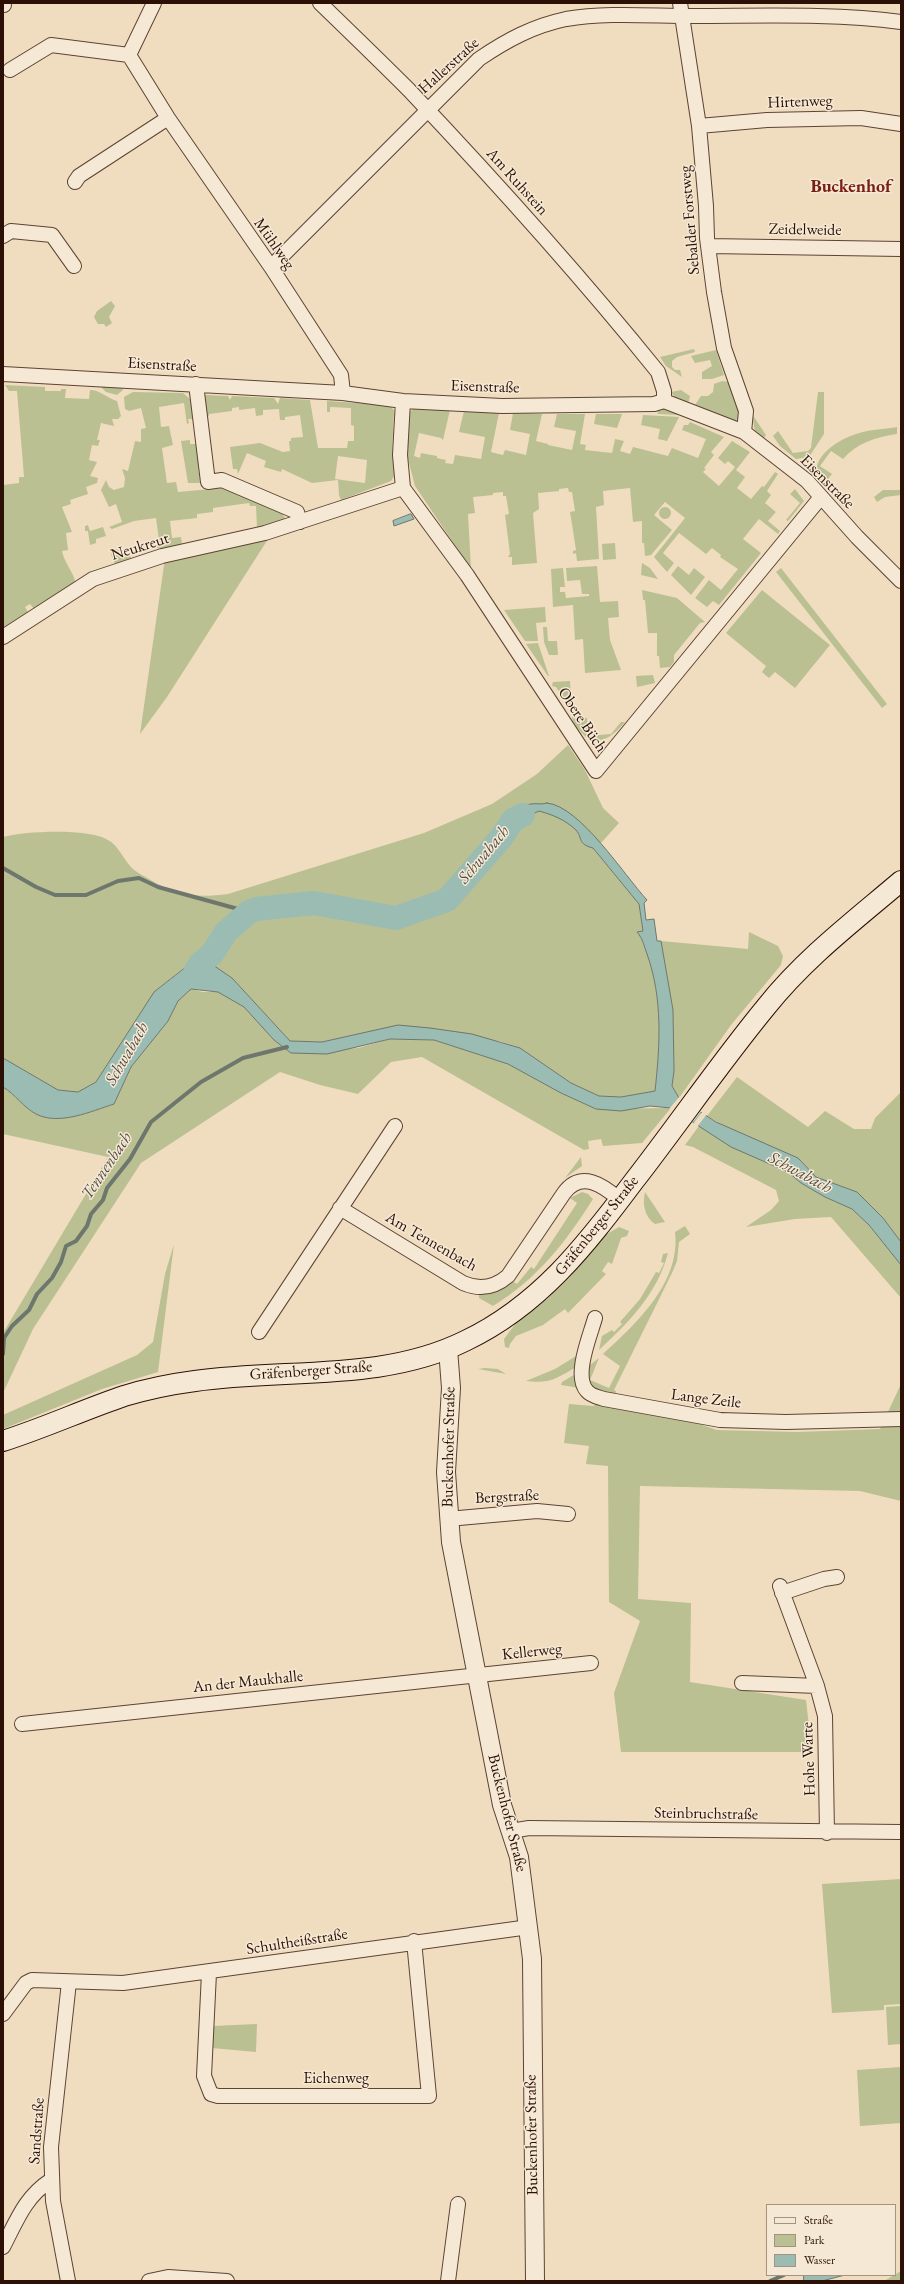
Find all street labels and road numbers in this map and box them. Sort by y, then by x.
street label: Hallerstraße [415,34,483,98]
street label: Hirtenweg [767,91,833,113]
street label: Am Ruhstein [482,145,552,219]
street label: Sebalder Forstweg [676,165,704,275]
street label: Mühlweg [249,214,299,274]
street label: Zeidelweide [768,220,842,240]
street label: Eisenstraße [127,354,197,376]
street label: Eisenstraße [450,376,520,398]
street label: Eisenstraße [796,451,858,513]
street label: Neukreut [109,529,171,565]
street label: Obere Büch [553,684,611,756]
street label: Gräfenberger Straße [551,1172,643,1280]
street label: Am Tennenbach [382,1208,480,1276]
street label: Gräfenberger Straße [249,1357,373,1385]
street label: Lange Zeile [670,1385,742,1413]
street label: Buckenhofer Straße [438,1387,460,1507]
street label: Bergstraße [474,1486,540,1508]
street label: Kellerweg [501,1639,563,1665]
street label: An der Maukhalle [192,1667,304,1697]
street label: Hohe Warte [798,1722,820,1796]
street label: Buckenhofer Straße [483,1752,531,1874]
street label: Steinbruchstraße [654,1803,758,1825]
street label: Schultheißstraße [245,1925,349,1959]
street label: Eichenweg [303,2069,369,2089]
street label: Buckenhofer Straße [521,2075,543,2195]
street label: Sandstraße [25,2097,49,2165]

